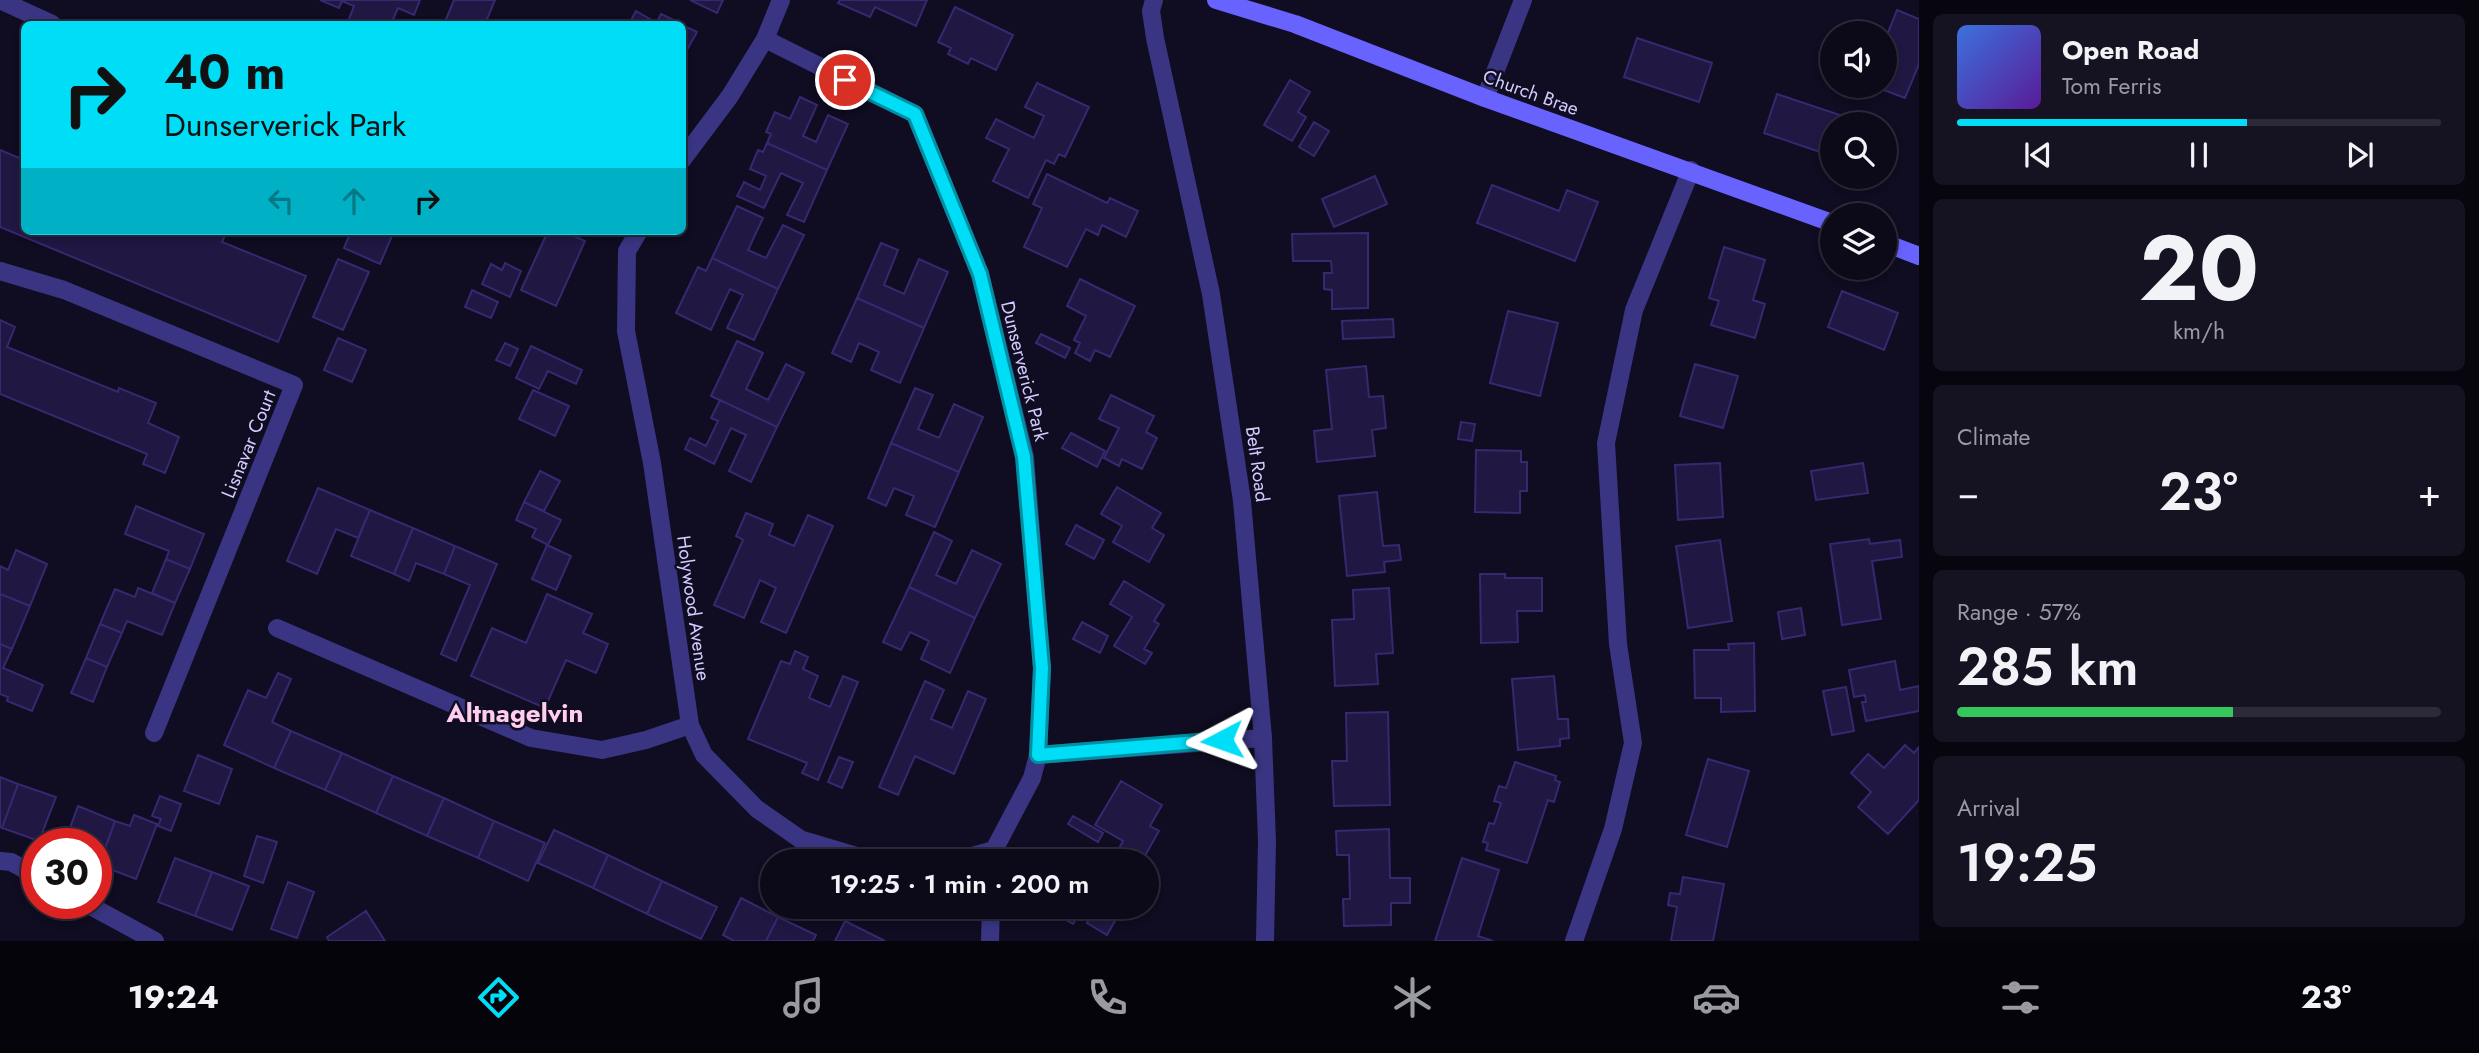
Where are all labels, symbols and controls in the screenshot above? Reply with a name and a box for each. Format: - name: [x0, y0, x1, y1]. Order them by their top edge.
- map controls: [1820, 21, 1897, 280]
- button: sound: [1820, 21, 1897, 98]
- text: Open Road: [2062, 31, 2199, 69]
- text: 40 m: [164, 37, 286, 107]
- icon: right: [49, 49, 140, 140]
- pin: [815, 50, 875, 110]
- icon: arrive: [826, 61, 864, 99]
- street label: Church Brae: [1479, 63, 1583, 122]
- text: Tom Ferris: [2062, 69, 2161, 103]
- text: Dunserverick Park: [164, 102, 406, 148]
- button: search: [1820, 112, 1897, 189]
- icon: previous: [2019, 136, 2057, 174]
- icon: pause: [2180, 136, 2218, 174]
- icon: next: [2341, 136, 2379, 174]
- icon: left: [262, 182, 300, 220]
- icon: ahead: [335, 182, 373, 220]
- icon: right: [408, 182, 446, 220]
- button: layers: [1820, 203, 1897, 280]
- text: 20: [2139, 203, 2259, 334]
- street label: Dunserverick Park: [994, 298, 1055, 445]
- text: km/h: [2173, 314, 2225, 348]
- street label: Lisnavar Court: [215, 386, 283, 502]
- text: Climate: [1957, 420, 2030, 454]
- street label: Belt Road: [1239, 425, 1276, 504]
- text: 23°: [2159, 454, 2238, 530]
- text: −: [1957, 465, 1979, 520]
- text: +: [2418, 465, 2441, 520]
- street label: Holywood Avenue: [670, 534, 717, 683]
- text: Range · 57%: [1957, 595, 2081, 629]
- text: 285 km: [1957, 629, 2139, 705]
- district label: Altnagelvin: [446, 694, 583, 732]
- position arrow: [1185, 703, 1259, 777]
- text: Arrival: [1957, 791, 2020, 825]
- text: 19:25: [1957, 825, 2097, 901]
- speed limit sign: 30: [21, 828, 112, 919]
- text: 19:25 · 1 min · 200 m: [830, 865, 1089, 903]
- icon: directions: [474, 973, 523, 1022]
- icon: music: [779, 973, 828, 1022]
- icon: phone: [1083, 973, 1132, 1022]
- icon: climate: [1388, 973, 1437, 1022]
- icon: car: [1692, 973, 1741, 1022]
- icon: filters: [1996, 973, 2045, 1022]
- text: 19:24: [128, 974, 219, 1020]
- text: 23°: [2301, 974, 2351, 1020]

